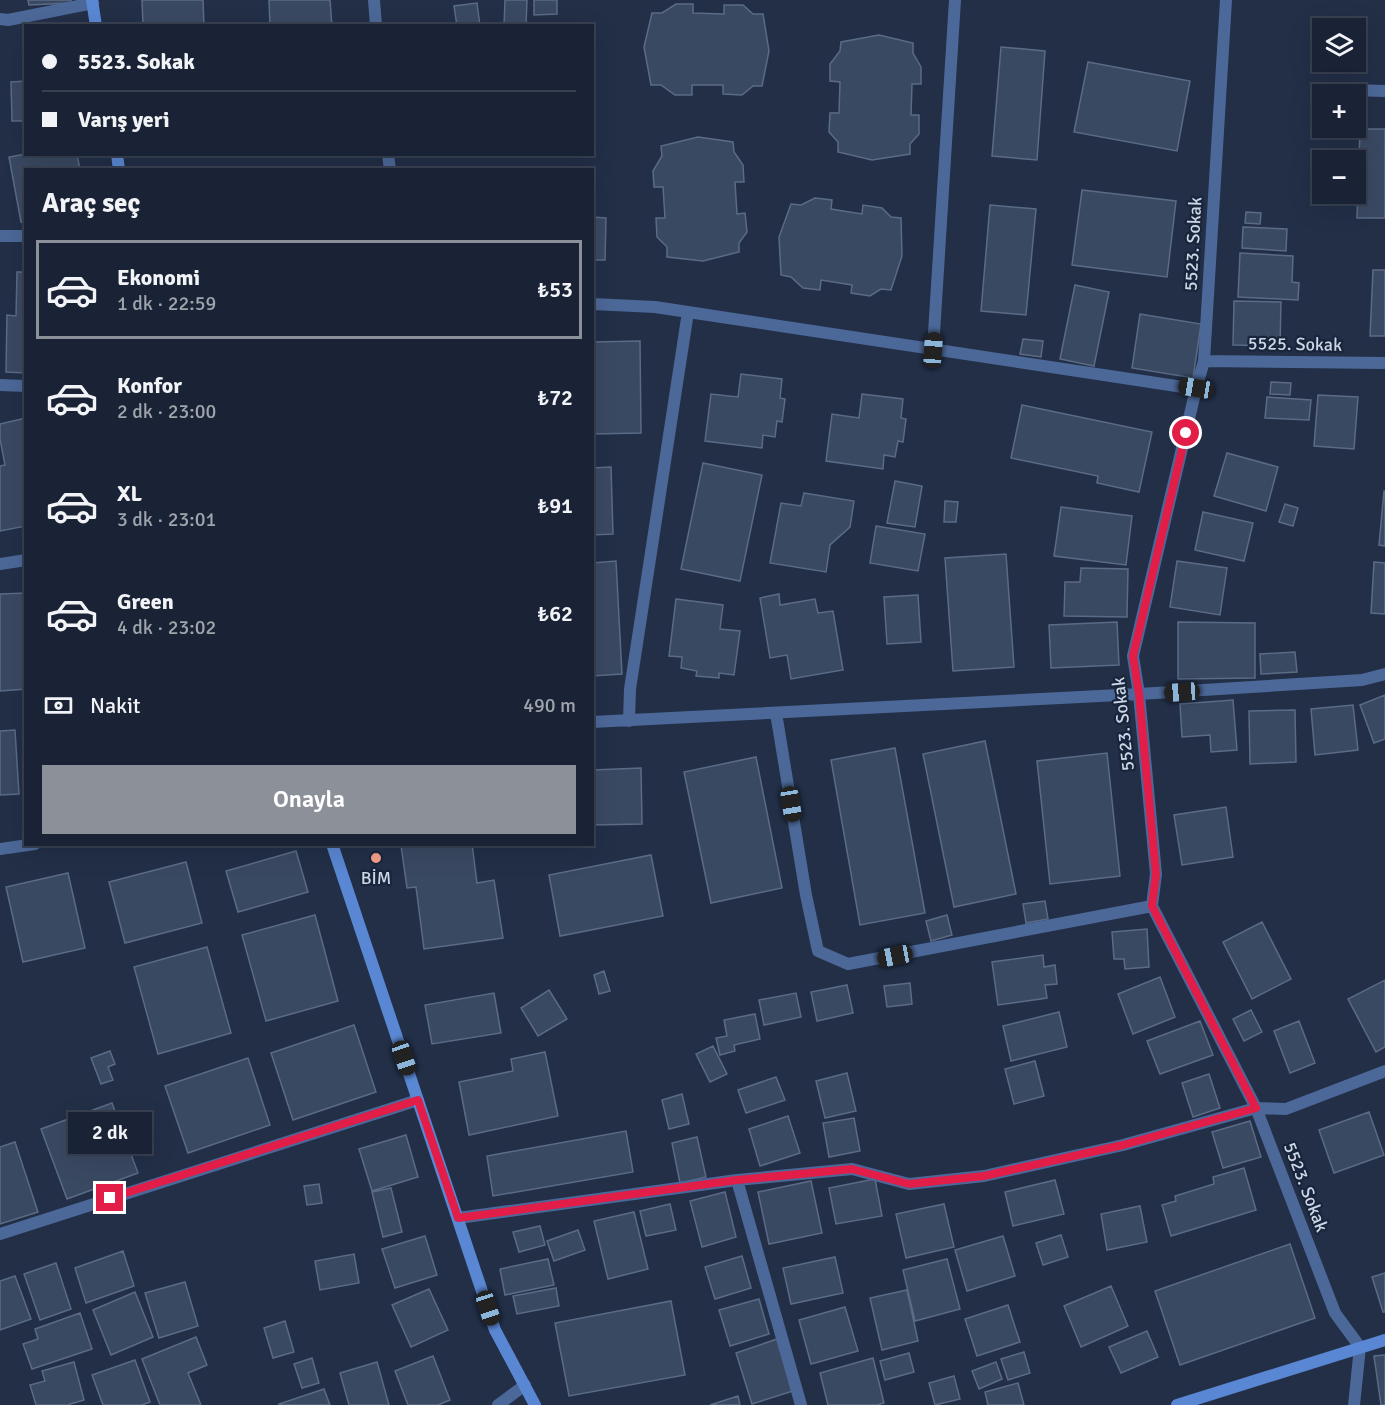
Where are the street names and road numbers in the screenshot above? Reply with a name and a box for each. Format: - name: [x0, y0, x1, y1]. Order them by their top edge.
- street label: 5523. Sokak: [1180, 196, 1206, 292]
- street label: 5525. Sokak: [1248, 332, 1342, 356]
- street label: 5523. Sokak: [1107, 676, 1139, 772]
- street label: 5523. Sokak: [1279, 1139, 1333, 1235]

